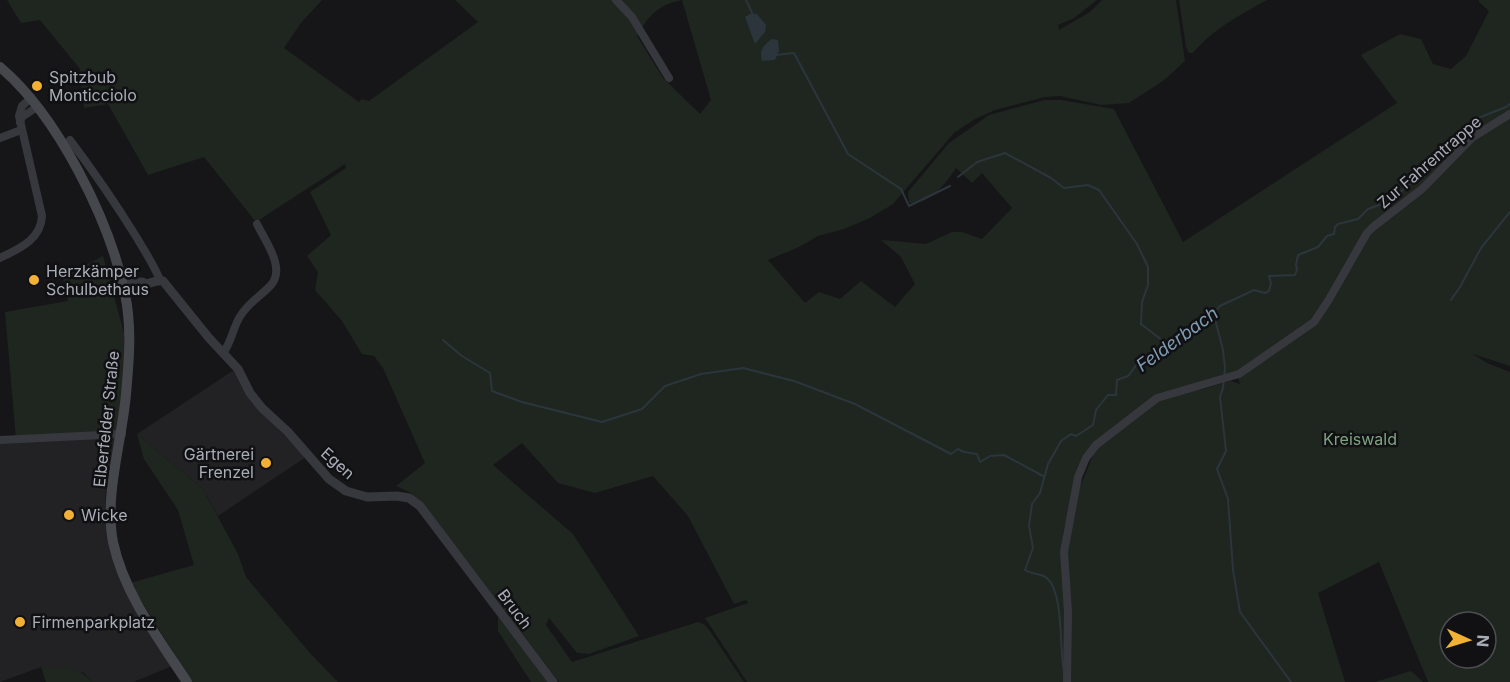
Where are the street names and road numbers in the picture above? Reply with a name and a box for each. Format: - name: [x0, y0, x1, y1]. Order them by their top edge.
- street label: Zur Fahrentrappe: [1373, 111, 1485, 213]
- street label: Elberfelder Straße: [89, 350, 123, 488]
- street label: Egen: [317, 443, 359, 483]
- street label: Bruch: [494, 585, 536, 633]

